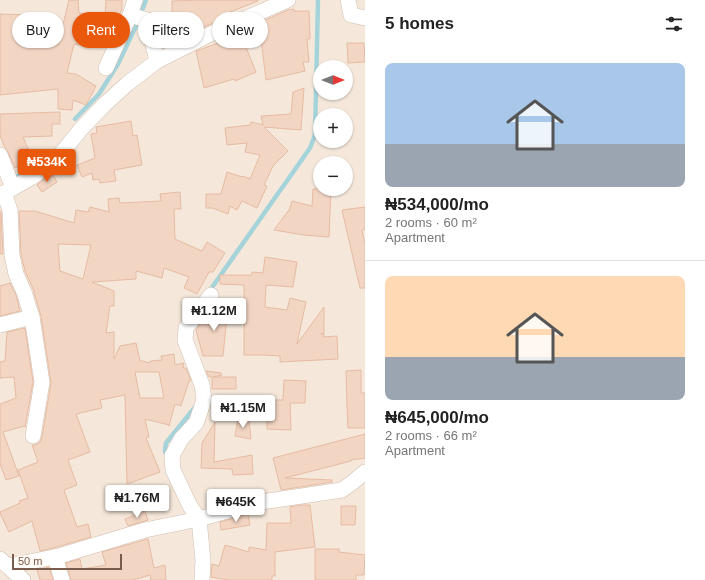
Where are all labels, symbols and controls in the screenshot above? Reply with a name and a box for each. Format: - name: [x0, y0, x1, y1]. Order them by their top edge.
- chip: Buy: [12, 12, 64, 48]
- chip: Rent: [72, 12, 130, 48]
- chip: Filters: [138, 12, 204, 48]
- chip: New: [212, 12, 268, 48]
- icon: filters: [663, 13, 685, 35]
- text: 5 homes: [385, 14, 454, 33]
- north arrow: [313, 60, 353, 100]
- map controls: [313, 60, 353, 196]
- icon: home: [499, 89, 571, 161]
- button: +: [313, 108, 353, 148]
- pin: ₦534K: [19, 149, 75, 183]
- text: ₦534K: [27, 154, 67, 169]
- button: −: [313, 156, 353, 196]
- text: ₦534,000/mo: [385, 195, 489, 214]
- text: 2 rooms · 60 m²: [385, 215, 477, 230]
- text: Apartment: [385, 230, 445, 245]
- pin: ₦1.12M: [181, 298, 247, 332]
- icon: home: [499, 302, 571, 374]
- text: ₦1.12M: [191, 303, 237, 318]
- pin: ₦1.15M: [210, 395, 276, 429]
- text: ₦1.15M: [220, 400, 266, 415]
- text: ₦645,000/mo: [385, 408, 489, 427]
- text: 2 rooms · 66 m²: [385, 428, 477, 443]
- text: Apartment: [385, 443, 445, 458]
- pin: ₦1.76M: [104, 485, 170, 519]
- pin: ₦645K: [208, 489, 264, 523]
- text: ₦1.76M: [114, 490, 160, 505]
- text: ₦645K: [216, 494, 256, 509]
- scale bar: [12, 552, 122, 571]
- text: 50 m: [18, 555, 42, 567]

